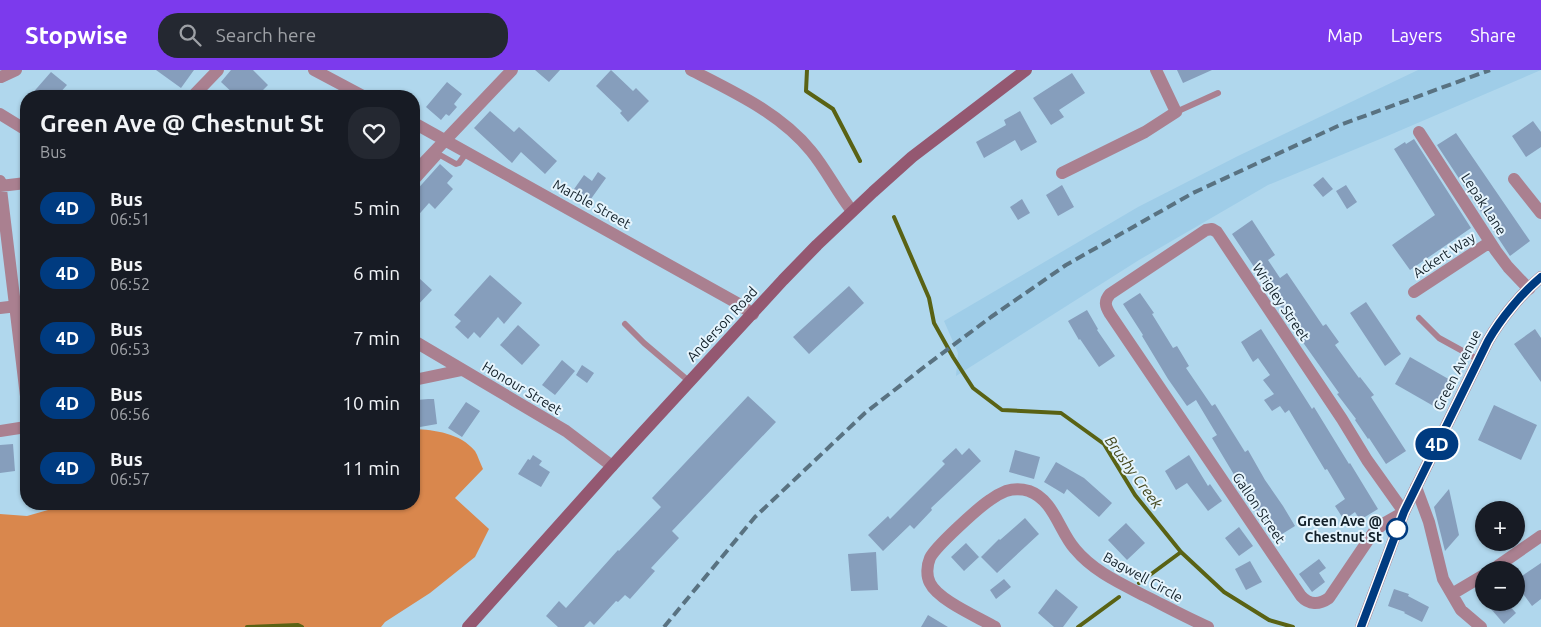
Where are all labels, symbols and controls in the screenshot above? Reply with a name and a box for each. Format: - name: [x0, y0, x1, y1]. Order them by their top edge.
- search box: [158, 13, 508, 58]
- icon: search: [176, 21, 204, 49]
- text: Stopwise: [25, 22, 128, 49]
- text: Search here: [216, 24, 316, 46]
- text: Map: [1327, 25, 1363, 45]
- text: Layers: [1391, 25, 1442, 45]
- text: Share: [1470, 25, 1516, 45]
- button: heart: [348, 107, 400, 159]
- text: Green Ave @ Chestnut St: [40, 110, 324, 137]
- text: Bus: [40, 143, 66, 161]
- street label: Lepak Lane: [1458, 170, 1510, 238]
- street label: Marble Street: [550, 176, 634, 232]
- text: Bus: [110, 188, 143, 210]
- text: 5 min: [353, 197, 400, 219]
- text: 4D: [56, 198, 79, 218]
- text: 06:51: [110, 210, 150, 228]
- street label: Ackert Way: [1410, 229, 1478, 281]
- text: Bus: [110, 253, 143, 275]
- street label: Wrigley Street: [1249, 260, 1313, 344]
- text: 6 min: [353, 262, 400, 284]
- text: 4D: [56, 263, 79, 283]
- text: 06:52: [110, 275, 150, 293]
- street label: Anderson Road: [683, 283, 761, 365]
- text: Bus: [110, 318, 143, 340]
- text: 7 min: [353, 327, 400, 349]
- street label: Green Avenue: [1430, 327, 1484, 413]
- text: 4D: [56, 328, 79, 348]
- text: 06:53: [110, 340, 150, 358]
- street label: Honour Street: [479, 358, 565, 418]
- text: Bus: [110, 383, 143, 405]
- text: 10 min: [342, 392, 400, 414]
- text: 4D: [56, 393, 79, 413]
- text: 06:56: [110, 405, 150, 423]
- line badge: 4D: [1414, 428, 1460, 460]
- water label: Brushy Creek: [1102, 432, 1166, 512]
- text: 4D: [1425, 434, 1449, 454]
- text: Bus: [110, 448, 143, 470]
- text: 11 min: [342, 457, 400, 479]
- text: 4D: [56, 458, 79, 478]
- street label: Gallon Street: [1229, 469, 1289, 547]
- text: 06:57: [110, 470, 150, 488]
- map controls: [1475, 501, 1525, 611]
- button: +: [1475, 501, 1525, 551]
- place label: Green Ave @ Chestnut St: [1297, 513, 1382, 545]
- marker: Green Ave @ Chestnut St: [1386, 518, 1408, 540]
- street label: Bagwell Circle: [1100, 549, 1186, 605]
- button: −: [1475, 561, 1525, 611]

